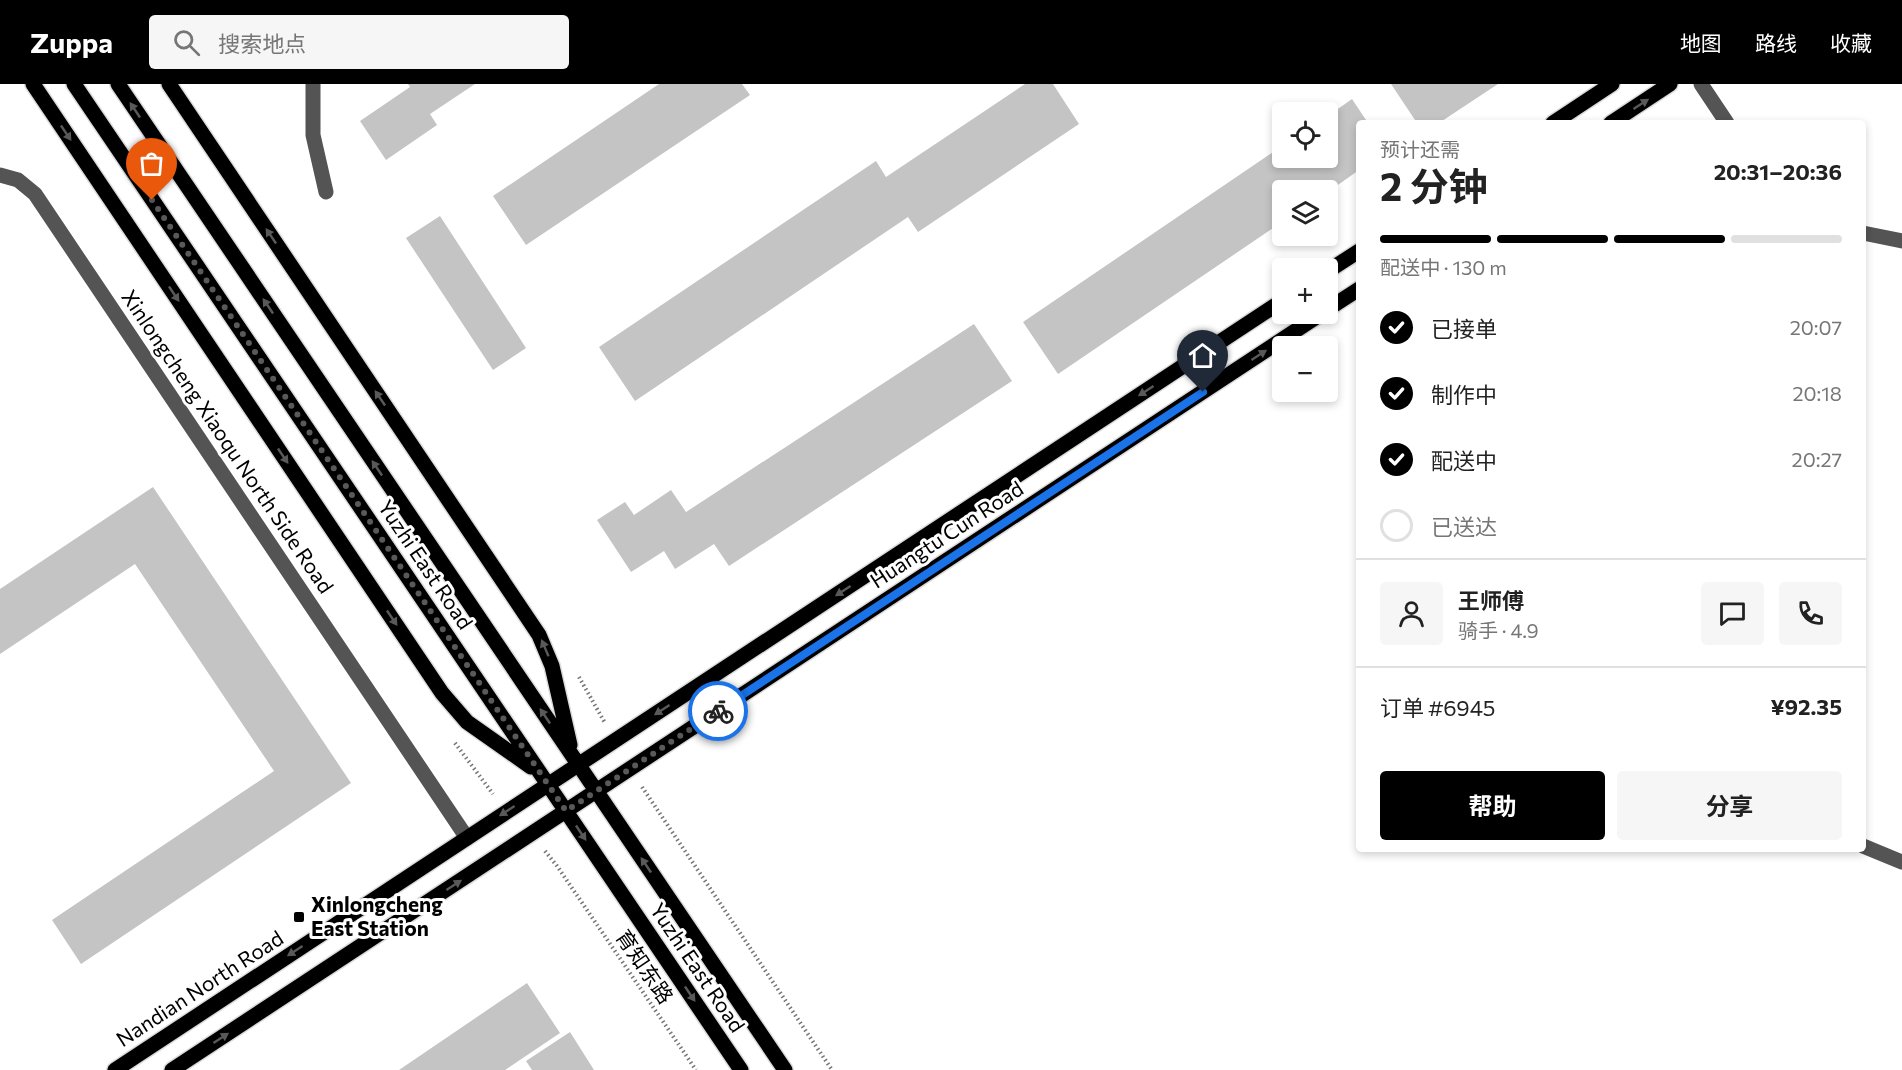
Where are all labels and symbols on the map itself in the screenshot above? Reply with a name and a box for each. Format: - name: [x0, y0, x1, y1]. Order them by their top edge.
- one-way arrow: [1633, 98, 1649, 109]
- one-way arrow: [130, 102, 141, 118]
- one-way arrow: [60, 124, 71, 141]
- pin: [126, 138, 177, 200]
- one-way arrow: [266, 228, 277, 245]
- street label: Xinlongcheng Xiaoqu North Side Road: [117, 285, 339, 598]
- one-way arrow: [168, 286, 180, 302]
- one-way arrow: [262, 299, 274, 315]
- pin: [1177, 330, 1228, 392]
- one-way arrow: [1251, 349, 1267, 360]
- one-way arrow: [1138, 385, 1154, 396]
- one-way arrow: [375, 390, 386, 406]
- one-way arrow: [277, 448, 289, 464]
- one-way arrow: [372, 460, 383, 476]
- street label: Huangtu Cun Road: [865, 475, 1027, 593]
- street label: Yuzhi East Road: [374, 495, 479, 634]
- one-way arrow: [835, 585, 851, 596]
- one-way arrow: [386, 610, 397, 627]
- one-way arrow: [541, 640, 550, 657]
- courier: [688, 681, 748, 741]
- one-way arrow: [654, 704, 671, 715]
- one-way arrow: [539, 709, 551, 725]
- one-way arrow: [499, 806, 516, 817]
- one-way arrow: [575, 825, 586, 841]
- one-way arrow: [641, 857, 652, 873]
- one-way arrow: [445, 879, 462, 890]
- place label: Xinlongcheng East Station: [311, 891, 443, 940]
- street label: Yuzhi East Road: [646, 898, 751, 1037]
- marker: Xinlongcheng East Station: [292, 910, 306, 924]
- street label: Nandian North Road: [111, 924, 287, 1051]
- street label: 育知东路: [611, 924, 679, 1008]
- one-way arrow: [287, 945, 303, 956]
- one-way arrow: [684, 986, 696, 1002]
- one-way arrow: [212, 1032, 228, 1044]

